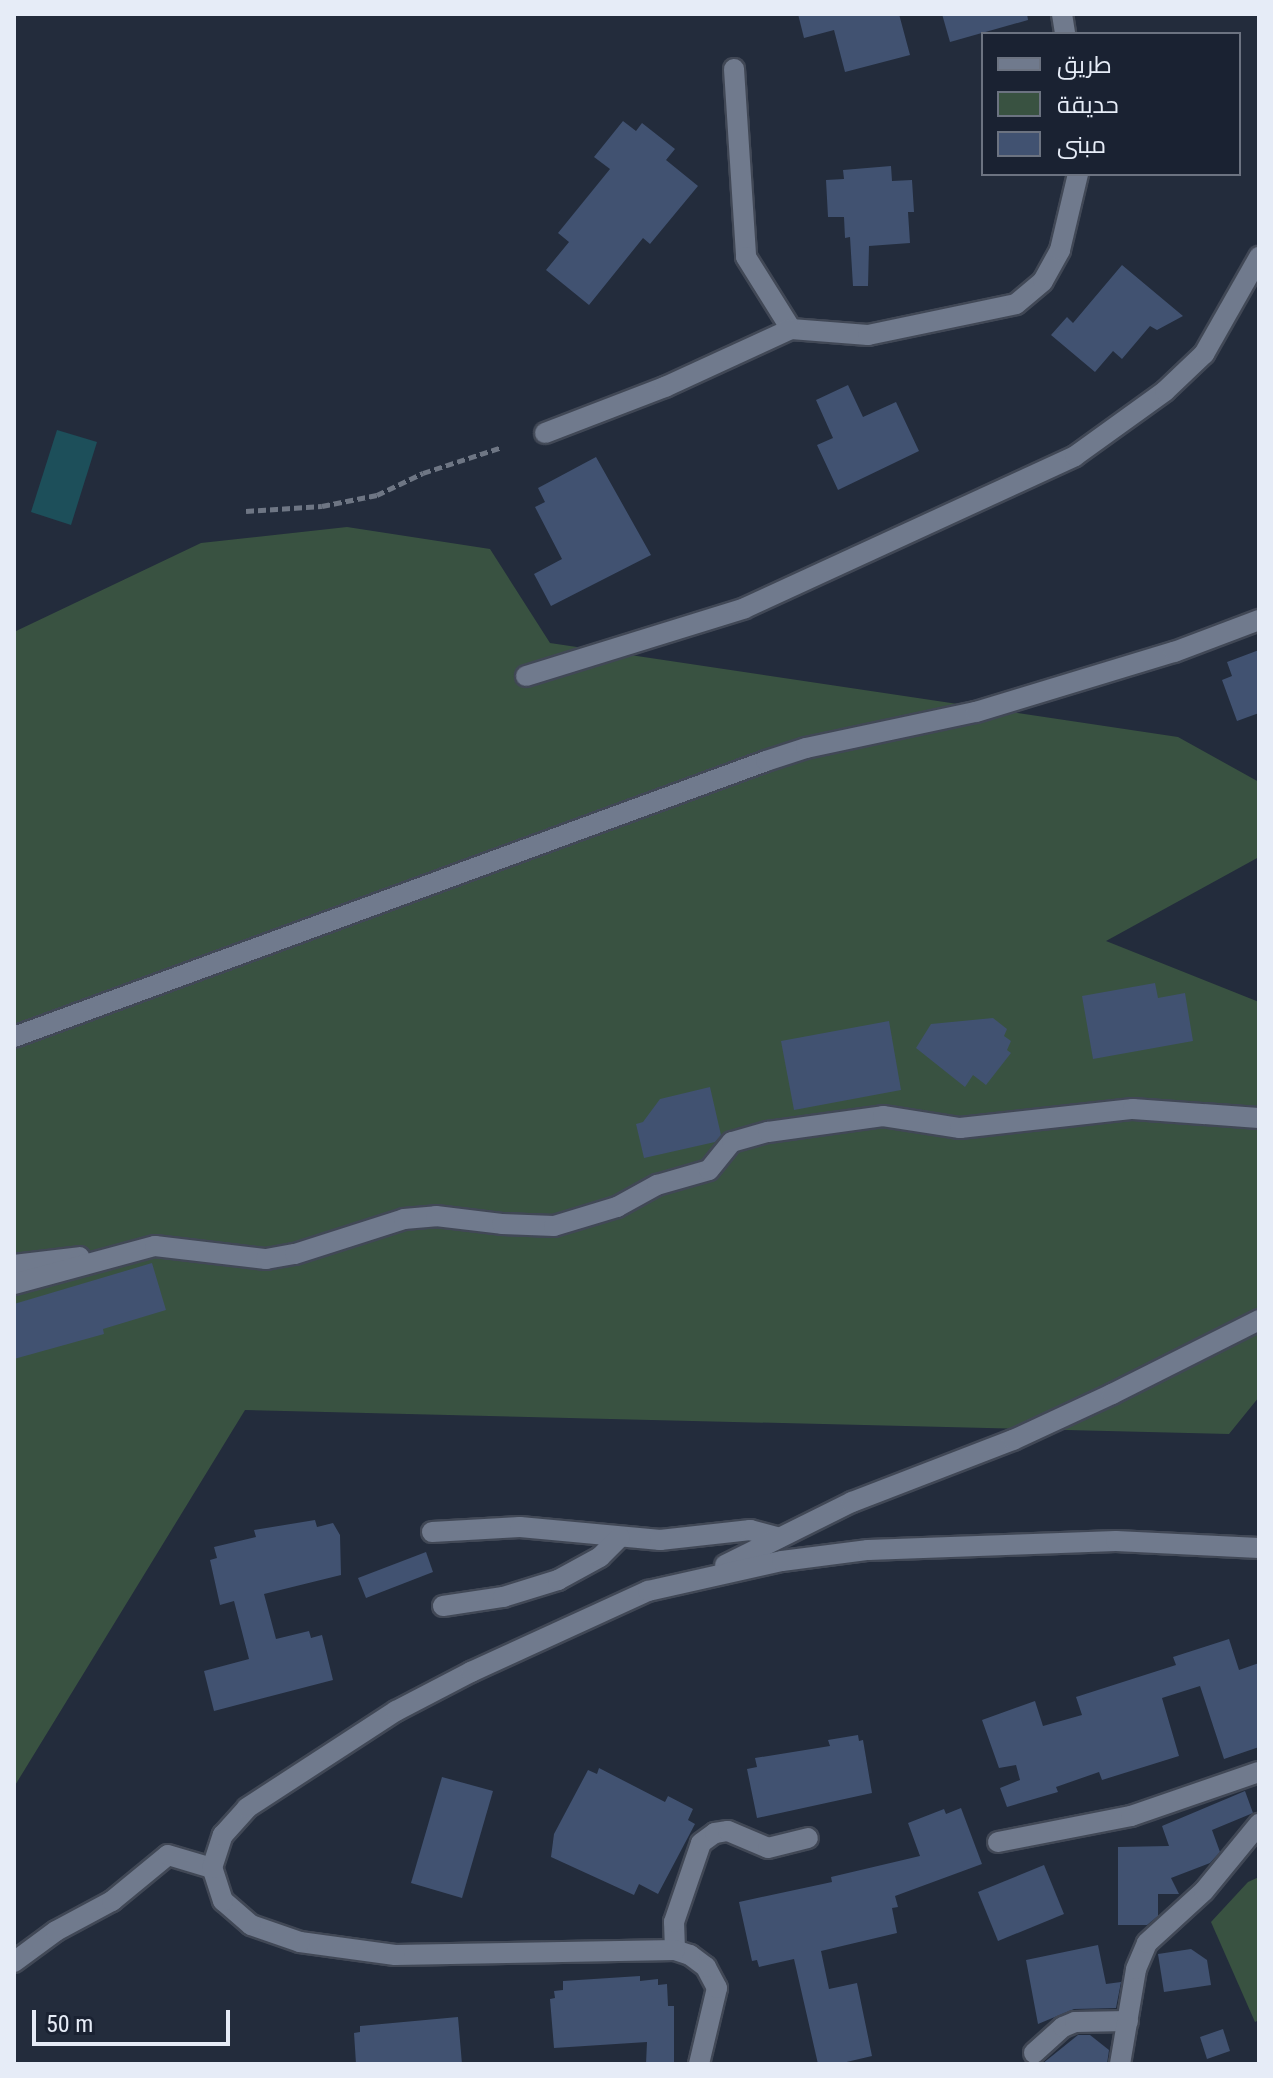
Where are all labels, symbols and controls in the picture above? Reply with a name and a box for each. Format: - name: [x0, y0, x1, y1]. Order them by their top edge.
- legend: [981, 32, 1241, 176]
- text: طريق: [1057, 51, 1112, 79]
- text: حديقة: [1057, 91, 1119, 119]
- text: مبنى: [1057, 131, 1106, 159]
- scale bar: [36, 1994, 234, 2044]
- text: 50 m: [46, 2010, 93, 2038]

